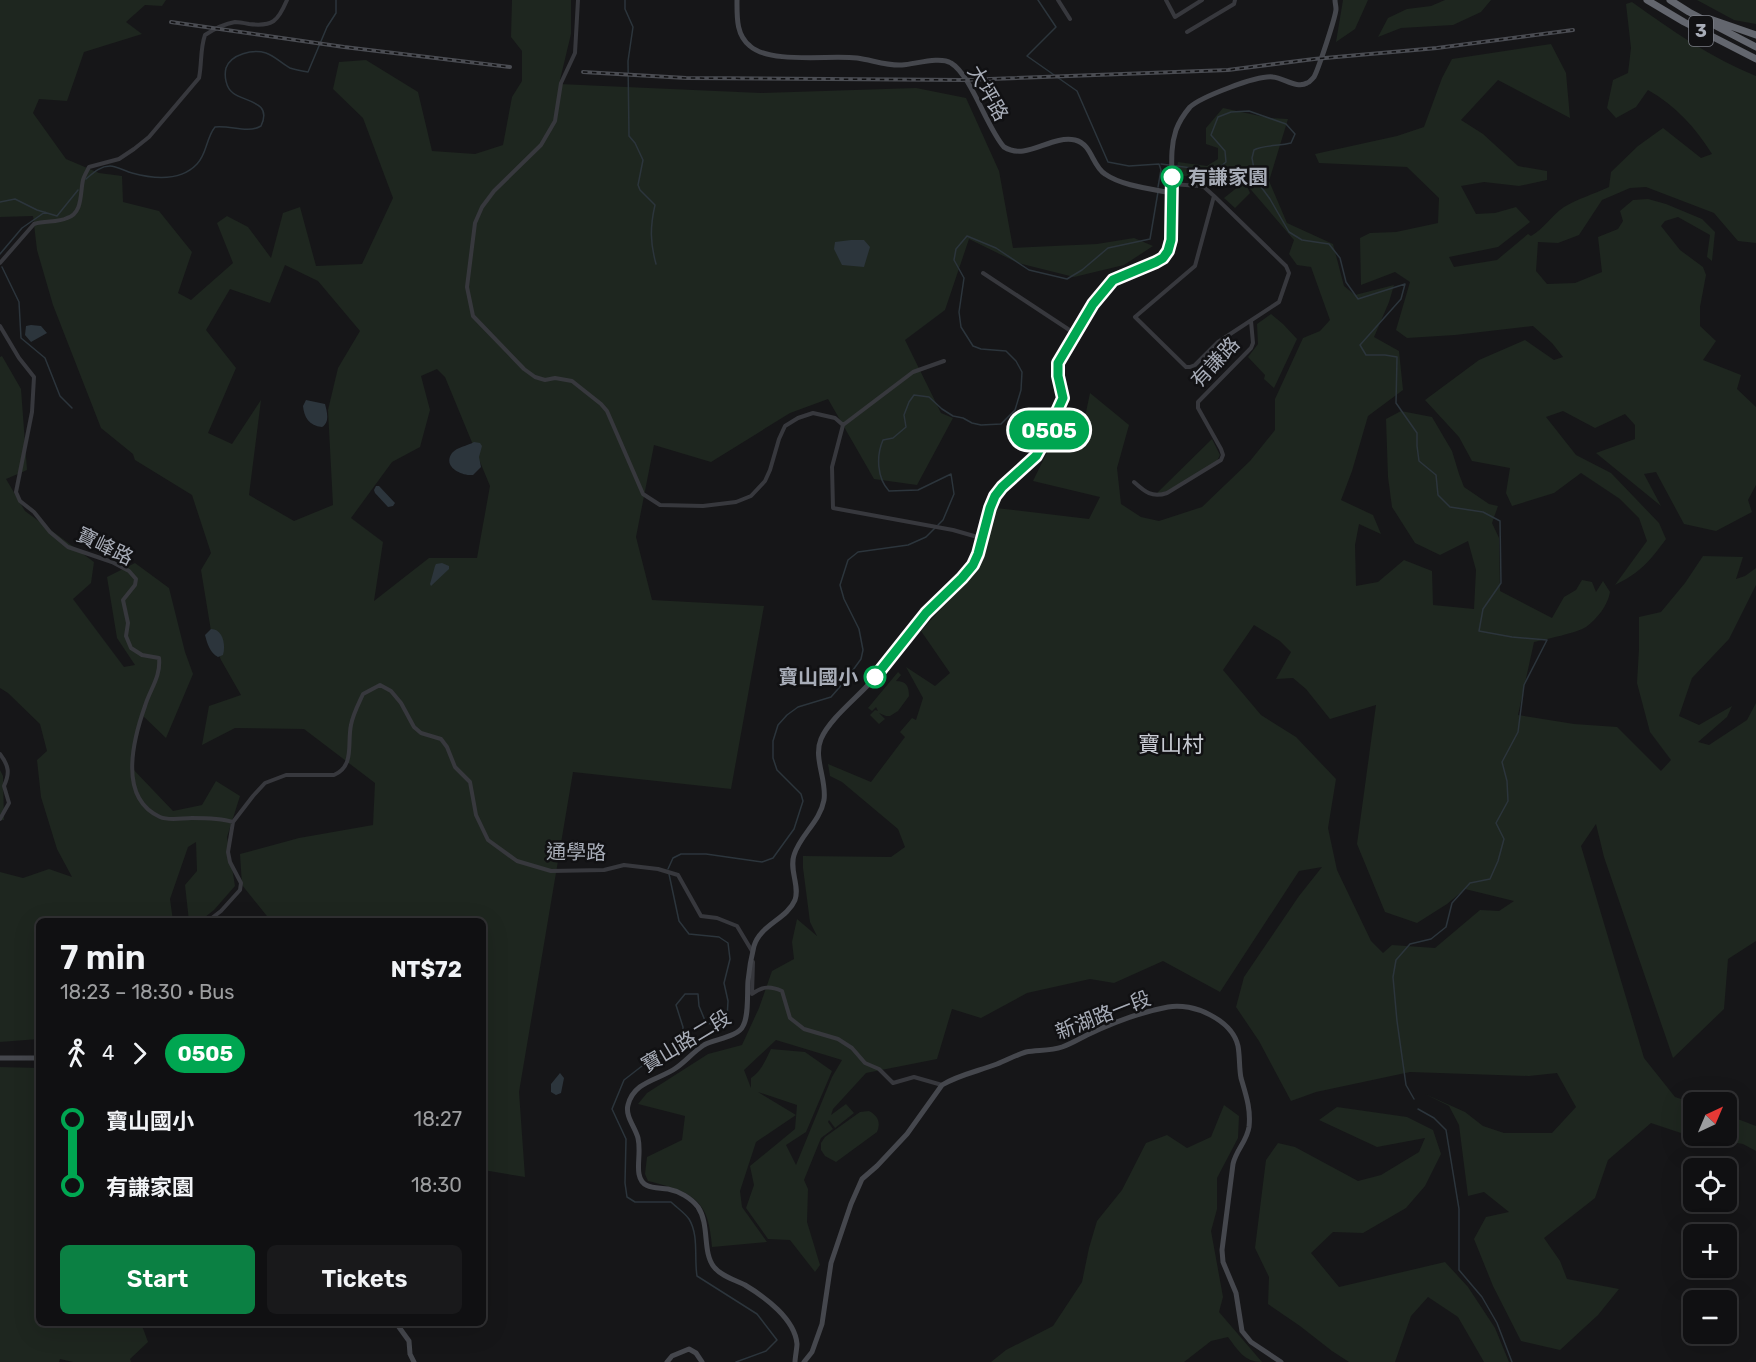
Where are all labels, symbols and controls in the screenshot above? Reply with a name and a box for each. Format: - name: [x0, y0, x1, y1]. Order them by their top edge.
- road number: 3: [1689, 16, 1713, 46]
- street label: 大坪路: [963, 61, 1013, 125]
- place label: 有謙家園: [1188, 165, 1268, 189]
- marker: 有謙家園: [1161, 166, 1183, 188]
- street label: 有謙路: [1186, 332, 1244, 392]
- line badge: 0505: [1007, 410, 1091, 450]
- text: 0505: [1021, 418, 1077, 443]
- street label: 寶峰路: [73, 522, 137, 570]
- place label: 寶山國小: [778, 665, 858, 689]
- marker: 寶山國小: [864, 666, 886, 688]
- district label: 寶山村: [1138, 731, 1204, 758]
- street label: 通學路: [546, 839, 606, 865]
- text: 7 min: [60, 938, 146, 977]
- text: NT$72: [391, 956, 462, 983]
- text: 18:23 – 18:30 · Bus: [60, 980, 235, 1004]
- street label: 新湖路一段: [1052, 986, 1154, 1044]
- street label: 寶山路二段: [637, 1005, 735, 1077]
- icon: walk: [60, 1037, 93, 1070]
- icon: forward: [123, 1037, 156, 1070]
- text: 4: [102, 1041, 114, 1065]
- text: 0505: [177, 1041, 233, 1066]
- north arrow: [1683, 1092, 1737, 1146]
- map controls: [1683, 1092, 1737, 1344]
- text: 18:27: [414, 1107, 462, 1131]
- text: 寶山國小: [106, 1108, 194, 1135]
- button: locate: [1683, 1158, 1737, 1212]
- text: 18:30: [411, 1173, 462, 1197]
- text: 有謙家園: [106, 1174, 194, 1201]
- button: +: [1683, 1224, 1737, 1278]
- button: Start: [60, 1245, 255, 1314]
- button: Tickets: [267, 1245, 462, 1314]
- button: −: [1683, 1290, 1737, 1344]

